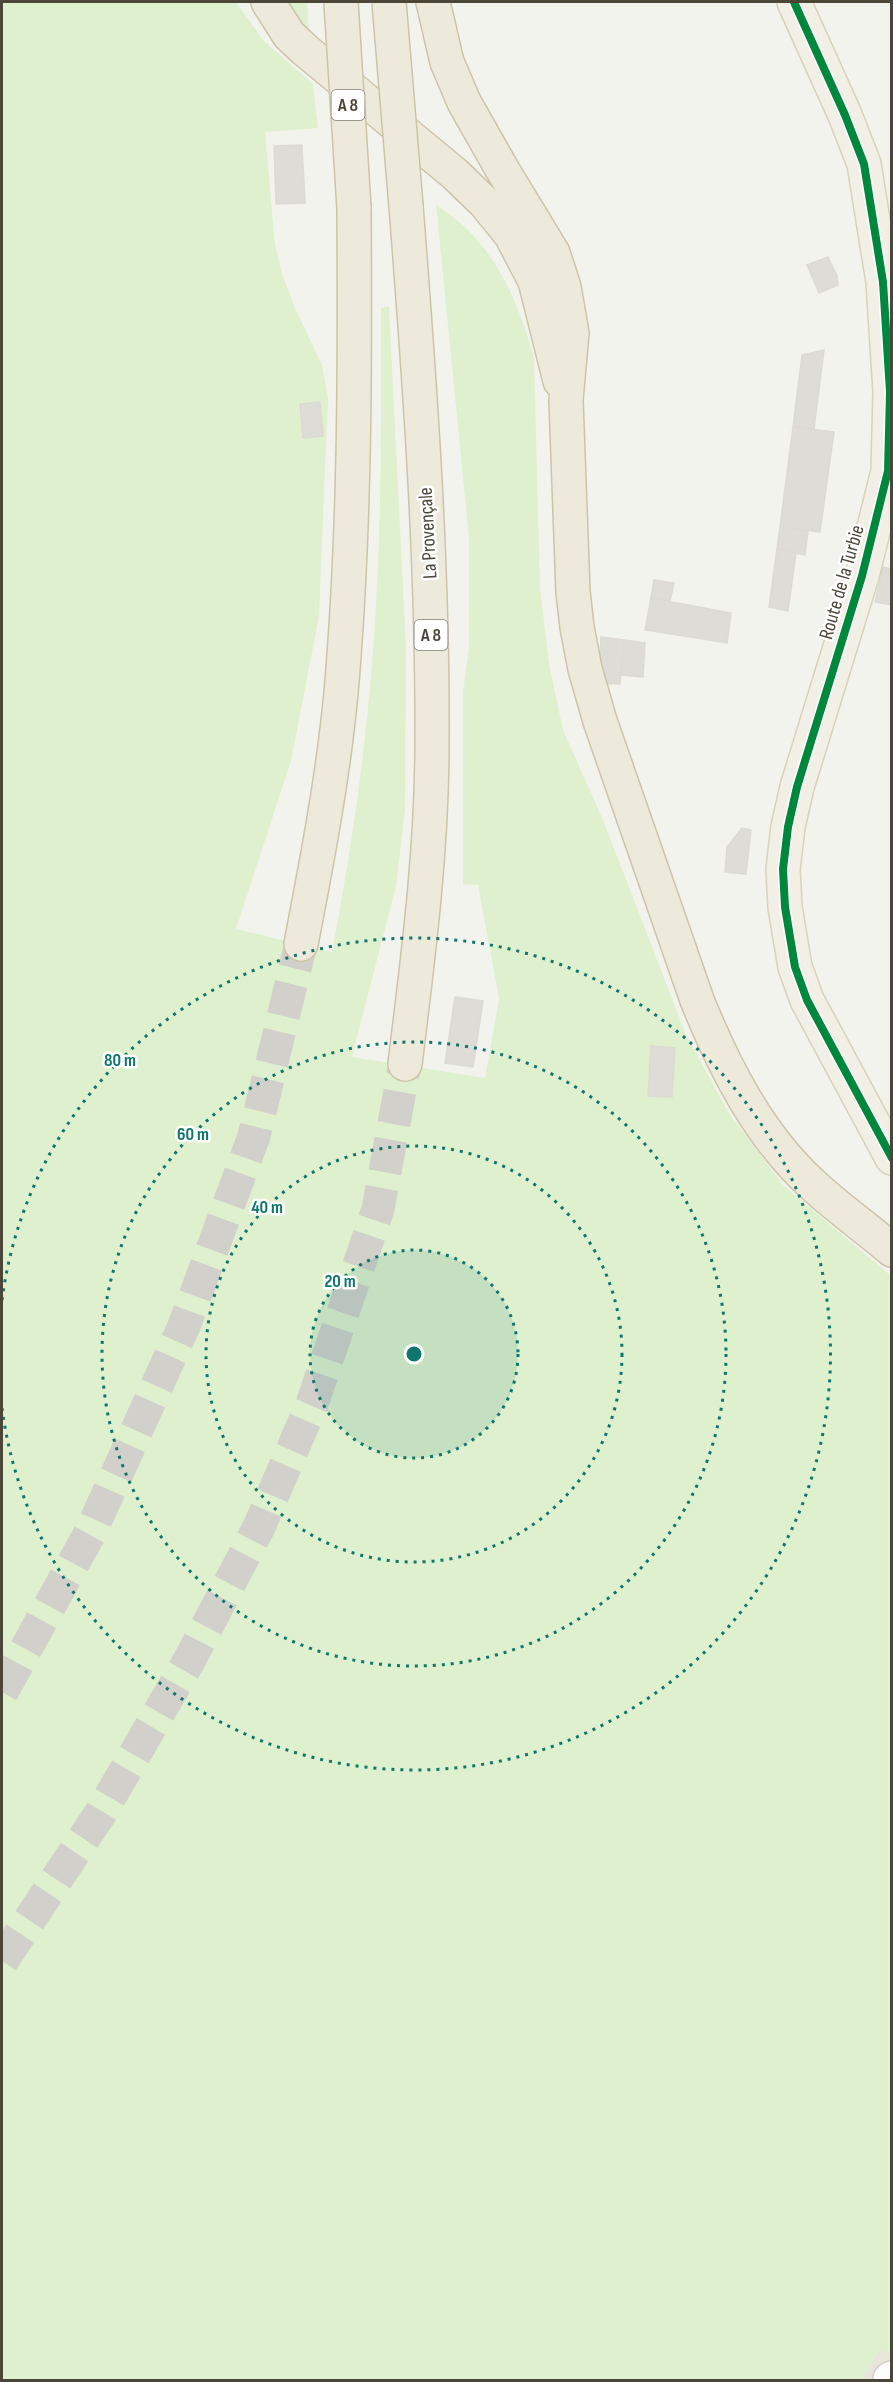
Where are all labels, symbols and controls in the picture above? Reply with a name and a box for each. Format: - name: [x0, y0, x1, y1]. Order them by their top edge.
- road number: A 8: [332, 90, 364, 120]
- street label: La Provençale: [414, 487, 442, 579]
- street label: Route de la Turbie: [814, 522, 870, 642]
- road number: A 8: [414, 620, 448, 650]
- text: 80 m: [104, 1050, 136, 1071]
- text: 60 m: [177, 1124, 209, 1145]
- text: 40 m: [251, 1197, 283, 1218]
- text: 20 m: [324, 1271, 356, 1292]
- centre of rings: [404, 1344, 424, 1364]

